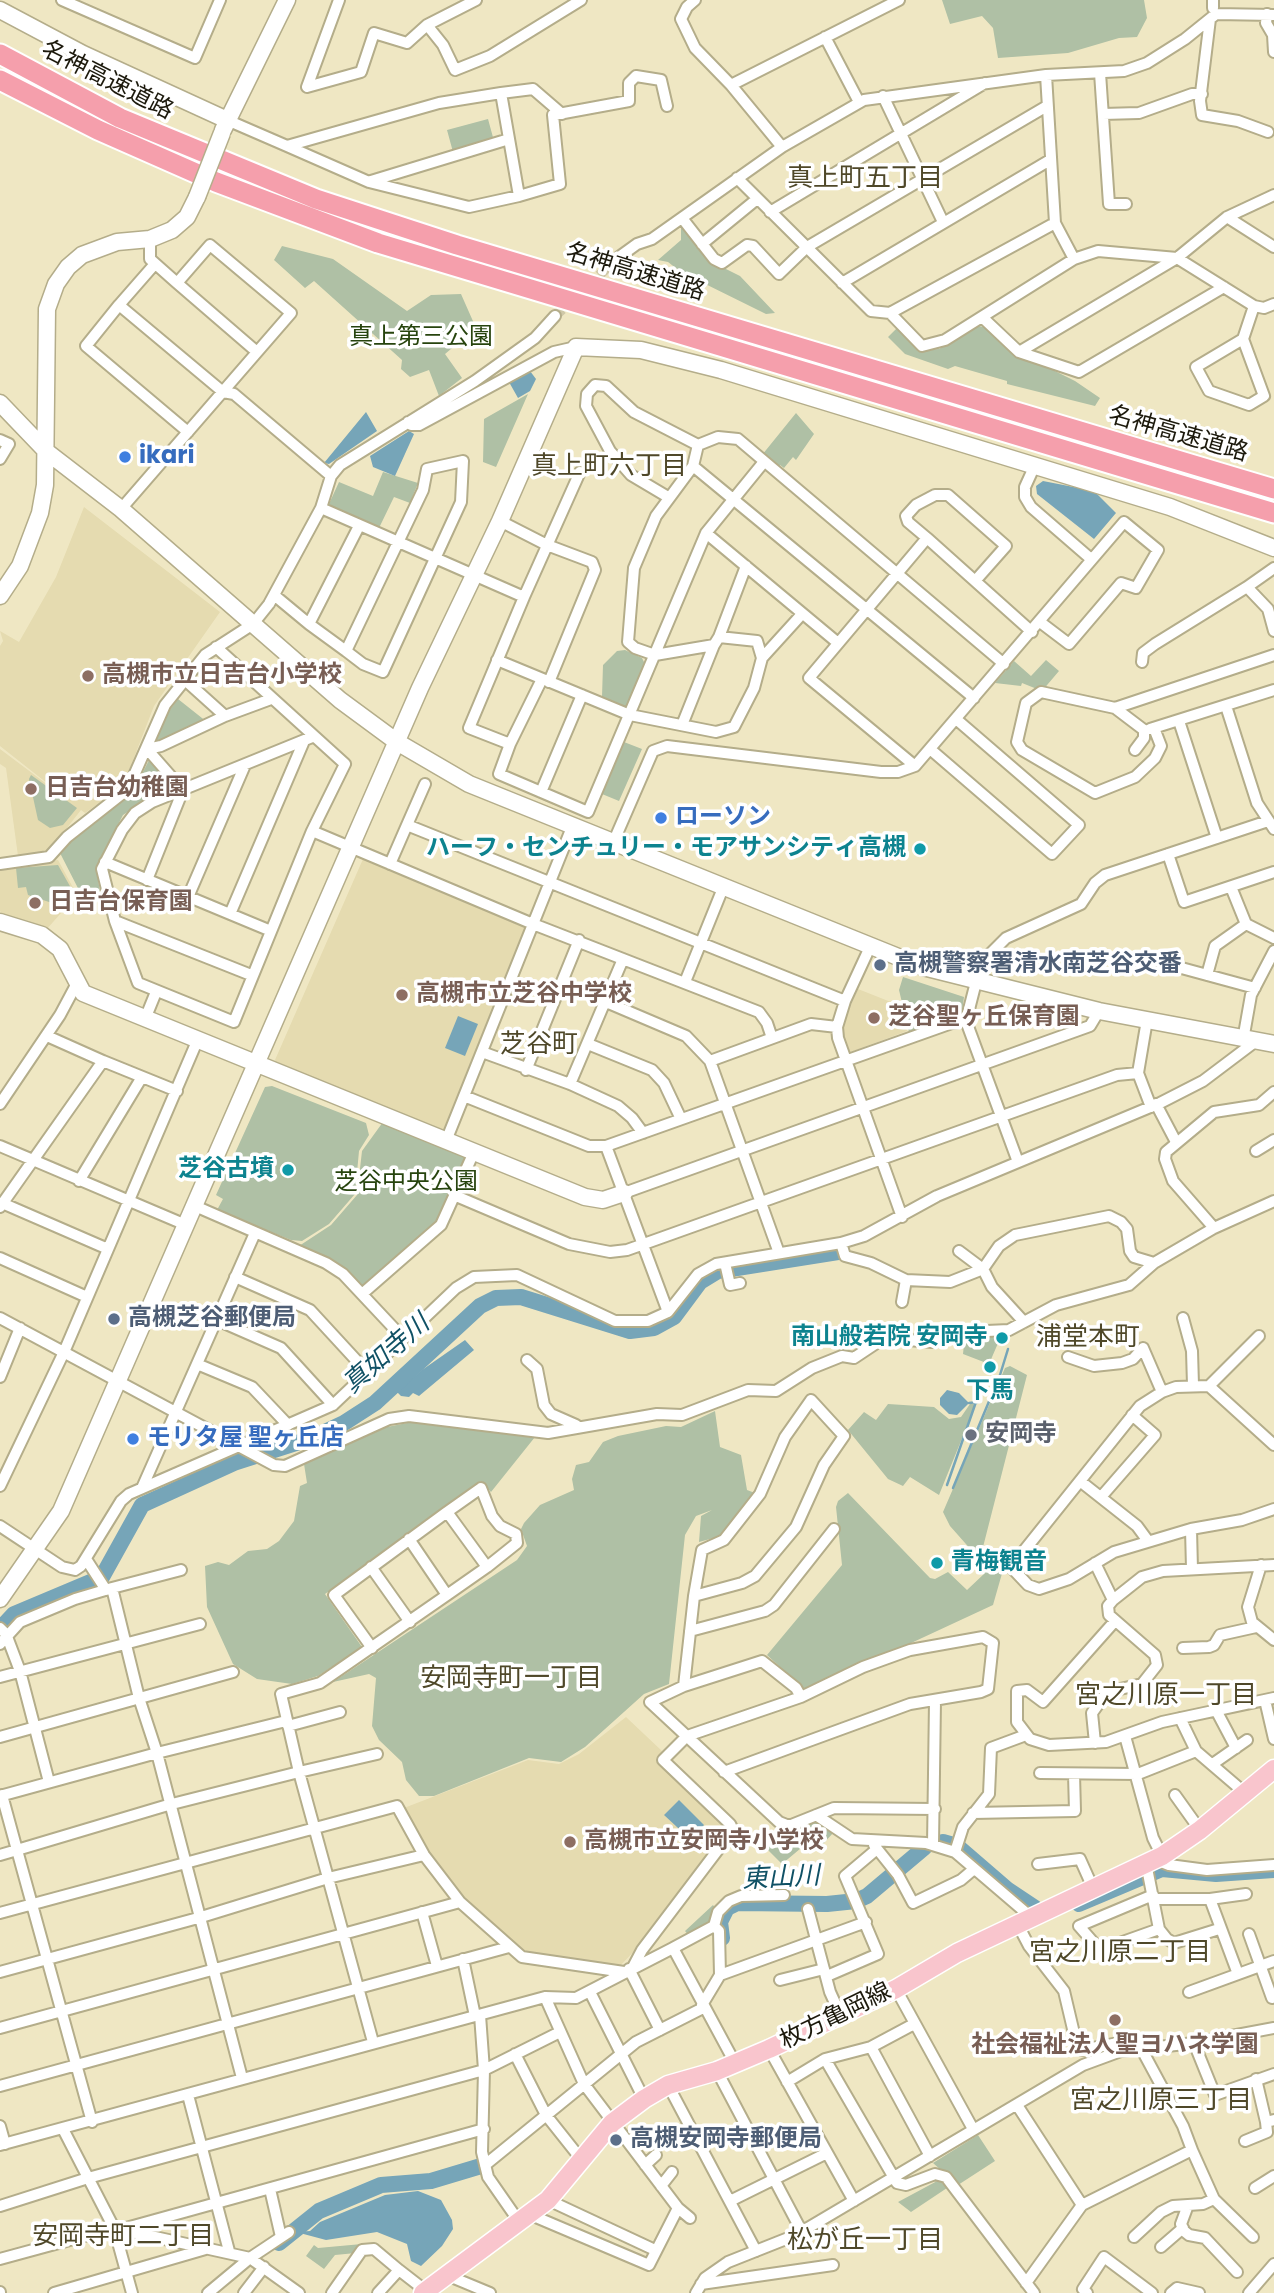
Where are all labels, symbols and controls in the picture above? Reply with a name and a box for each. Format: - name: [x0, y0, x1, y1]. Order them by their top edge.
- street label: 名神高速道路: [36, 35, 178, 127]
- district label: 真上町五丁目: [787, 163, 943, 195]
- street label: 名神高速道路: [562, 238, 708, 308]
- park label: 真上第三公園: [349, 324, 493, 352]
- street label: 名神高速道路: [1105, 401, 1251, 469]
- place label: ikari: [139, 443, 195, 471]
- marker: ikari: [117, 449, 133, 465]
- district label: 真上町六丁目: [531, 451, 687, 483]
- place label: 高槻市立日吉台小学校: [102, 662, 342, 690]
- marker: 高槻市立日吉台小学校: [80, 668, 96, 684]
- place label: 日吉台幼稚園: [45, 775, 189, 803]
- marker: 日吉台幼稚園: [23, 781, 39, 797]
- place label: ローソン: [675, 804, 771, 832]
- marker: ローソン: [653, 810, 669, 826]
- place label: ハーフ・センチュリー・モアサンシティ高槻: [426, 835, 906, 863]
- marker: ハーフ・センチュリー・モアサンシティ高槻: [912, 841, 928, 857]
- place label: 日吉台保育園: [49, 889, 193, 917]
- marker: 日吉台保育園: [27, 895, 43, 911]
- place label: 高槻警察署清水南芝谷交番: [894, 951, 1182, 979]
- marker: 高槻警察署清水南芝谷交番: [872, 957, 888, 973]
- place label: 高槻市立芝谷中学校: [416, 981, 632, 1009]
- marker: 高槻市立芝谷中学校: [394, 987, 410, 1003]
- place label: 芝谷聖ヶ丘保育園: [888, 1004, 1080, 1032]
- marker: 芝谷聖ヶ丘保育園: [866, 1010, 882, 1026]
- district label: 芝谷町: [500, 1029, 578, 1061]
- place label: 芝谷古墳: [178, 1156, 274, 1184]
- marker: 芝谷古墳: [280, 1162, 296, 1178]
- park label: 芝谷中央公園: [334, 1169, 478, 1197]
- place label: 高槻芝谷郵便局: [128, 1305, 296, 1333]
- water label: 真如寺川: [338, 1309, 436, 1401]
- marker: 高槻芝谷郵便局: [106, 1311, 122, 1327]
- district label: 浦堂本町: [1036, 1322, 1140, 1354]
- place label: 南山般若院 安岡寺: [791, 1324, 988, 1352]
- marker: 南山般若院 安岡寺: [994, 1330, 1010, 1346]
- marker: 下馬: [982, 1359, 998, 1375]
- place label: 下馬: [966, 1378, 1014, 1406]
- place label: 安岡寺: [985, 1421, 1057, 1449]
- place label: モリタ屋 聖ヶ丘店: [147, 1425, 344, 1453]
- marker: 安岡寺: [963, 1427, 979, 1443]
- marker: モリタ屋 聖ヶ丘店: [125, 1431, 141, 1447]
- place label: 青梅観音: [951, 1549, 1047, 1577]
- marker: 青梅観音: [929, 1555, 945, 1571]
- district label: 安岡寺町一丁目: [420, 1663, 602, 1695]
- district label: 宮之川原一丁目: [1075, 1680, 1257, 1712]
- place label: 高槻市立安岡寺小学校: [584, 1828, 824, 1856]
- marker: 高槻市立安岡寺小学校: [562, 1834, 578, 1850]
- water label: 東山川: [741, 1861, 821, 1897]
- district label: 宮之川原二丁目: [1029, 1937, 1211, 1969]
- street label: 枚方亀岡線: [776, 1978, 896, 2056]
- marker: 社会福祉法人聖ヨハネ学園: [1107, 2012, 1123, 2028]
- place label: 社会福祉法人聖ヨハネ学園: [971, 2032, 1259, 2060]
- district label: 宮之川原三丁目: [1070, 2085, 1252, 2117]
- place label: 高槻安岡寺郵便局: [630, 2126, 822, 2154]
- marker: 高槻安岡寺郵便局: [608, 2132, 624, 2148]
- district label: 安岡寺町二丁目: [32, 2221, 214, 2253]
- district label: 松が丘一丁目: [787, 2225, 943, 2257]

